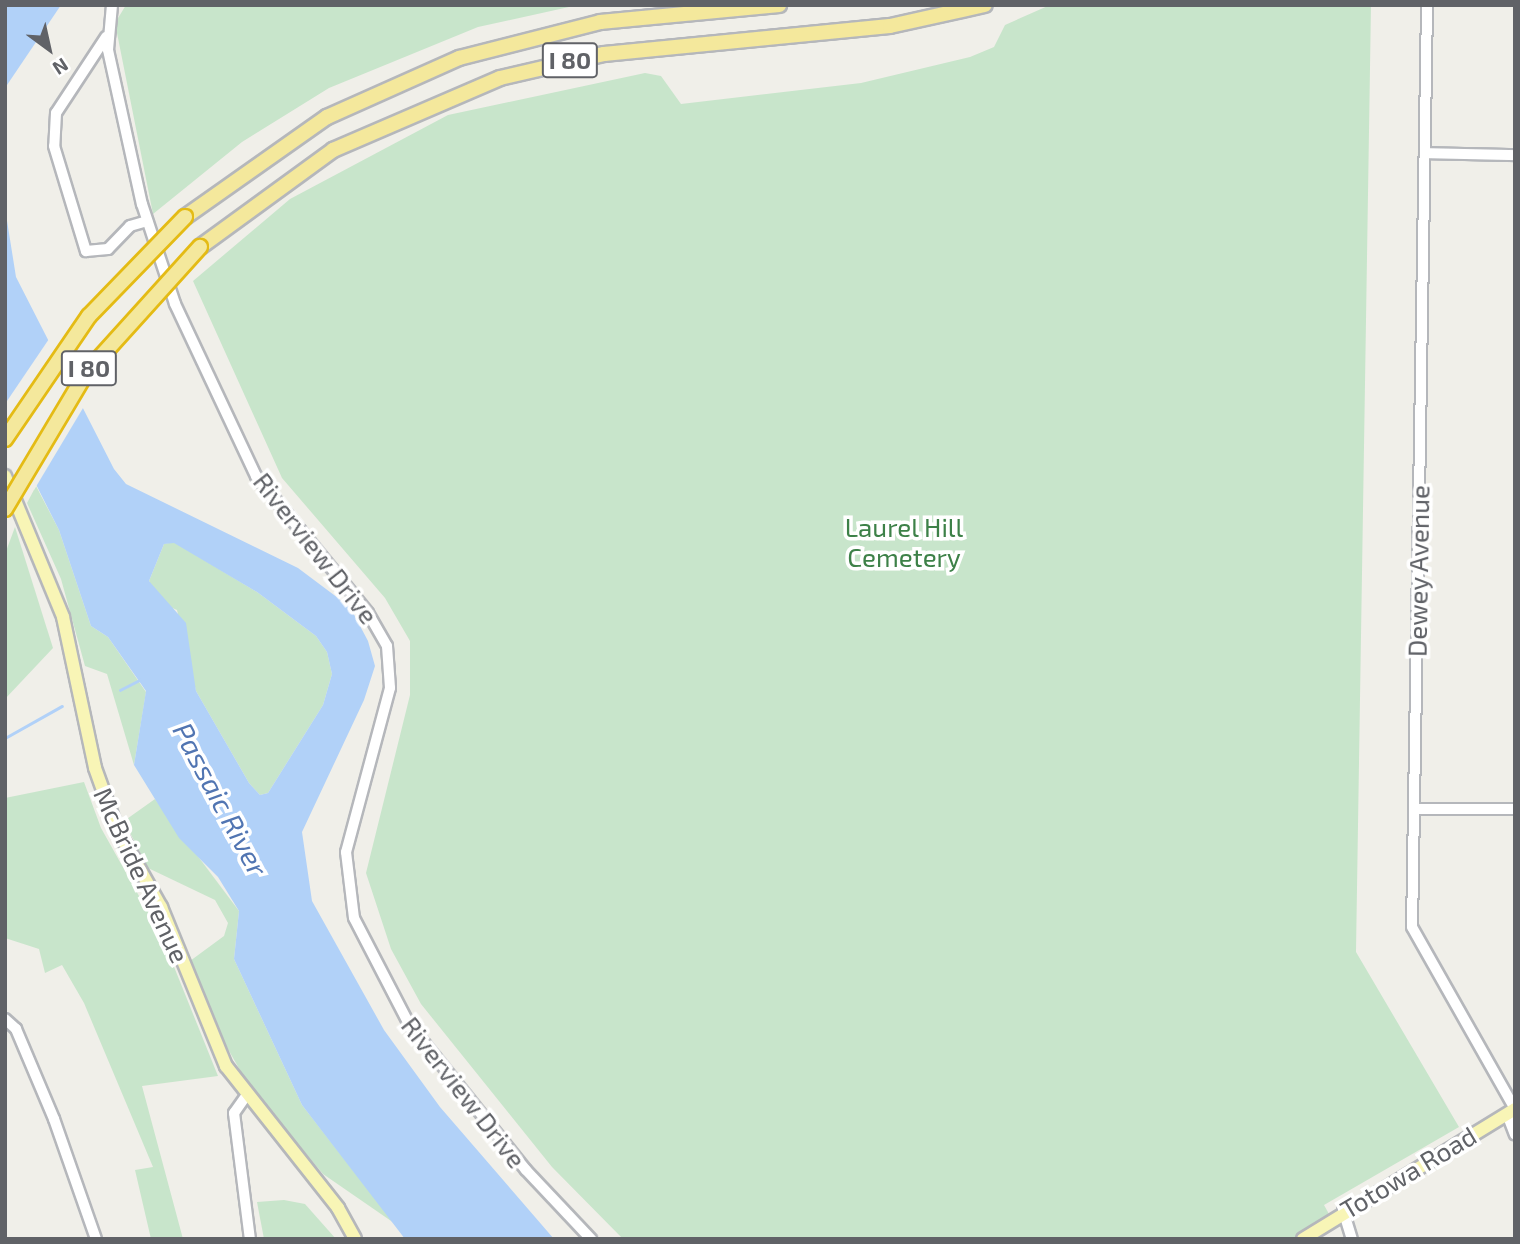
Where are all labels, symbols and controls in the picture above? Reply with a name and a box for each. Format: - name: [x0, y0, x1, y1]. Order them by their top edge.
- north arrow: [14, 14, 84, 84]
- road number: I 80: [540, 40, 600, 80]
- text: N: [49, 54, 73, 80]
- road number: I 80: [59, 348, 119, 388]
- street label: Riverview Drive: [247, 466, 385, 630]
- street label: Dewey Avenue: [1401, 484, 1435, 658]
- park label: Laurel Hill Cemetery: [844, 511, 964, 572]
- water label: Passaic River: [167, 717, 275, 881]
- street label: McBride Avenue: [88, 782, 196, 968]
- street label: Riverview Drive: [395, 1010, 533, 1174]
- street label: Totowa Road: [1334, 1119, 1482, 1225]

